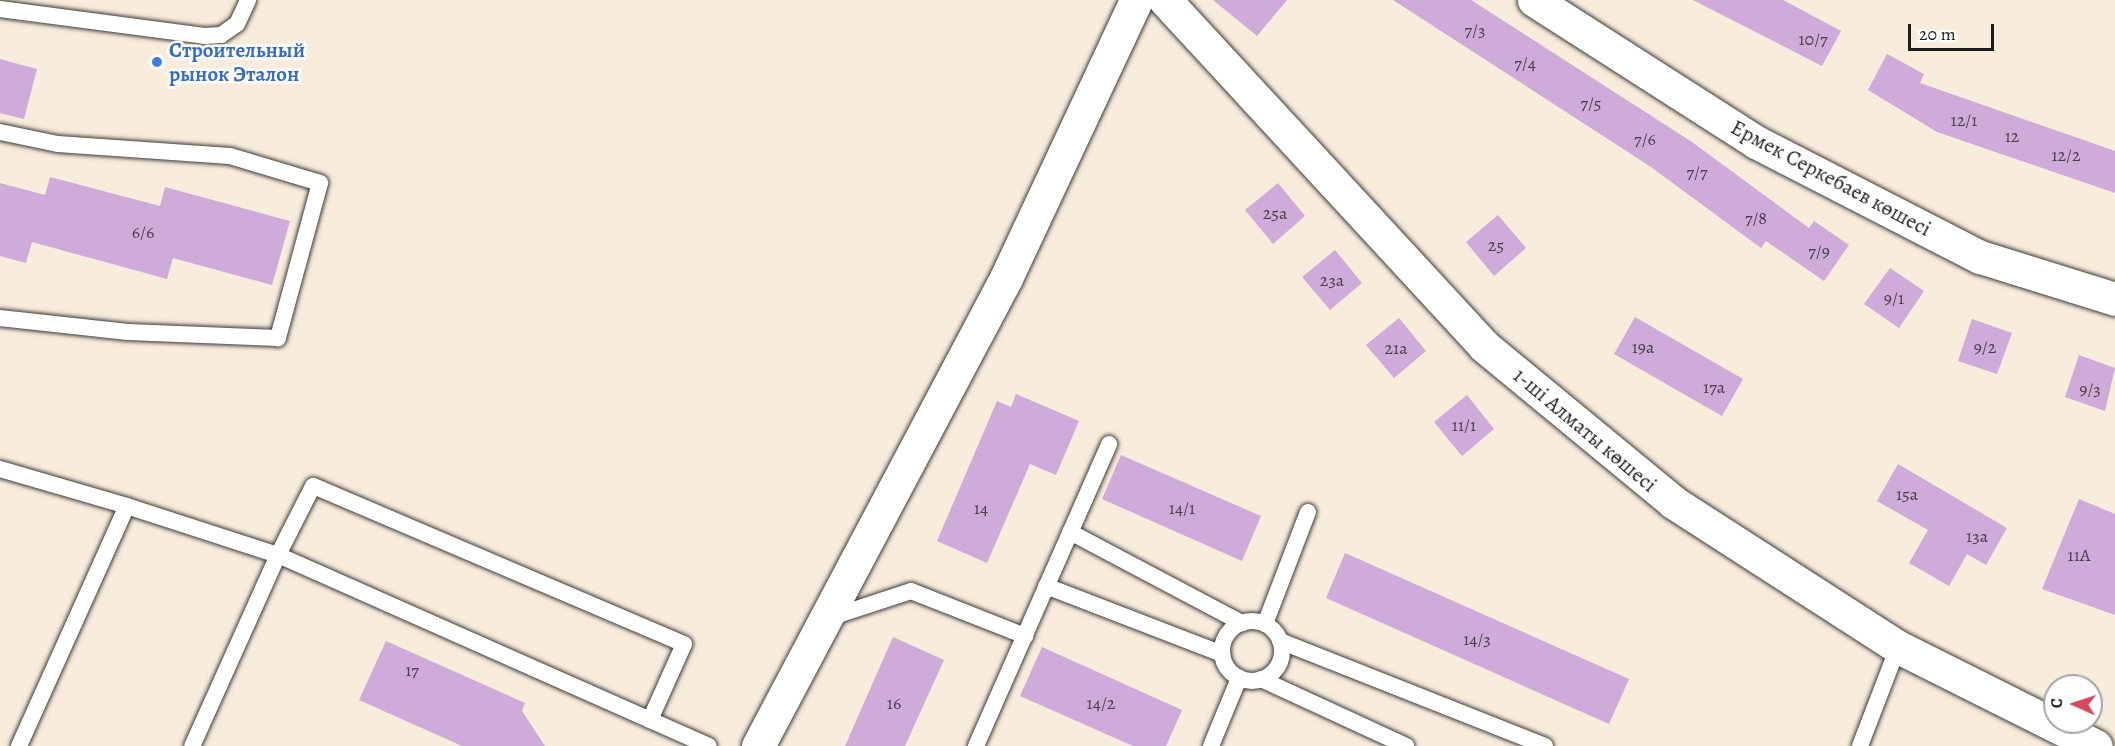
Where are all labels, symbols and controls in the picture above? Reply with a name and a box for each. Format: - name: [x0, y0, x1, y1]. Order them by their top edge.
- scale bar: [1911, 12, 1996, 50]
- house number: 7/3: [1465, 19, 1485, 41]
- text: 20 m: [1919, 22, 1956, 46]
- house number: 10/7: [1798, 28, 1828, 50]
- place label: Строительный рынок Эталон: [169, 37, 305, 87]
- house number: 7/4: [1514, 52, 1536, 74]
- marker: Строительный рынок Эталон: [150, 55, 164, 69]
- house number: 7/5: [1580, 92, 1602, 114]
- house number: 12/1: [1951, 109, 1977, 131]
- street label: Ермек Серкебаев көшесі: [1727, 115, 1935, 241]
- house number: 12: [2005, 125, 2019, 147]
- house number: 7/6: [1634, 128, 1656, 150]
- house number: 12/2: [2051, 144, 2081, 166]
- house number: 7/7: [1686, 161, 1708, 183]
- house number: 25а: [1263, 202, 1287, 224]
- house number: 7/8: [1745, 207, 1767, 229]
- house number: 6/6: [132, 221, 154, 243]
- house number: 25: [1488, 234, 1504, 256]
- house number: 7/9: [1808, 240, 1830, 262]
- house number: 23а: [1320, 269, 1344, 291]
- house number: 9/1: [1884, 287, 1904, 309]
- house number: 19а: [1632, 336, 1654, 358]
- house number: 9/2: [1974, 336, 1996, 358]
- house number: 21а: [1384, 337, 1408, 359]
- street label: 1-ші Алматы көшесі: [1508, 363, 1662, 497]
- house number: 17а: [1703, 376, 1725, 398]
- house number: 9/3: [2079, 378, 2101, 400]
- house number: 11/1: [1452, 414, 1476, 436]
- house number: 15а: [1896, 483, 1918, 505]
- house number: 14: [974, 497, 988, 519]
- house number: 14/1: [1169, 497, 1195, 519]
- house number: 13а: [1966, 525, 1988, 547]
- house number: 11А: [2068, 544, 2090, 566]
- house number: 14/3: [1463, 628, 1491, 650]
- house number: 17: [405, 659, 419, 681]
- north arrow: [2043, 674, 2103, 734]
- house number: 16: [887, 692, 901, 714]
- house number: 14/2: [1087, 692, 1115, 714]
- text: С: [2046, 698, 2068, 709]

